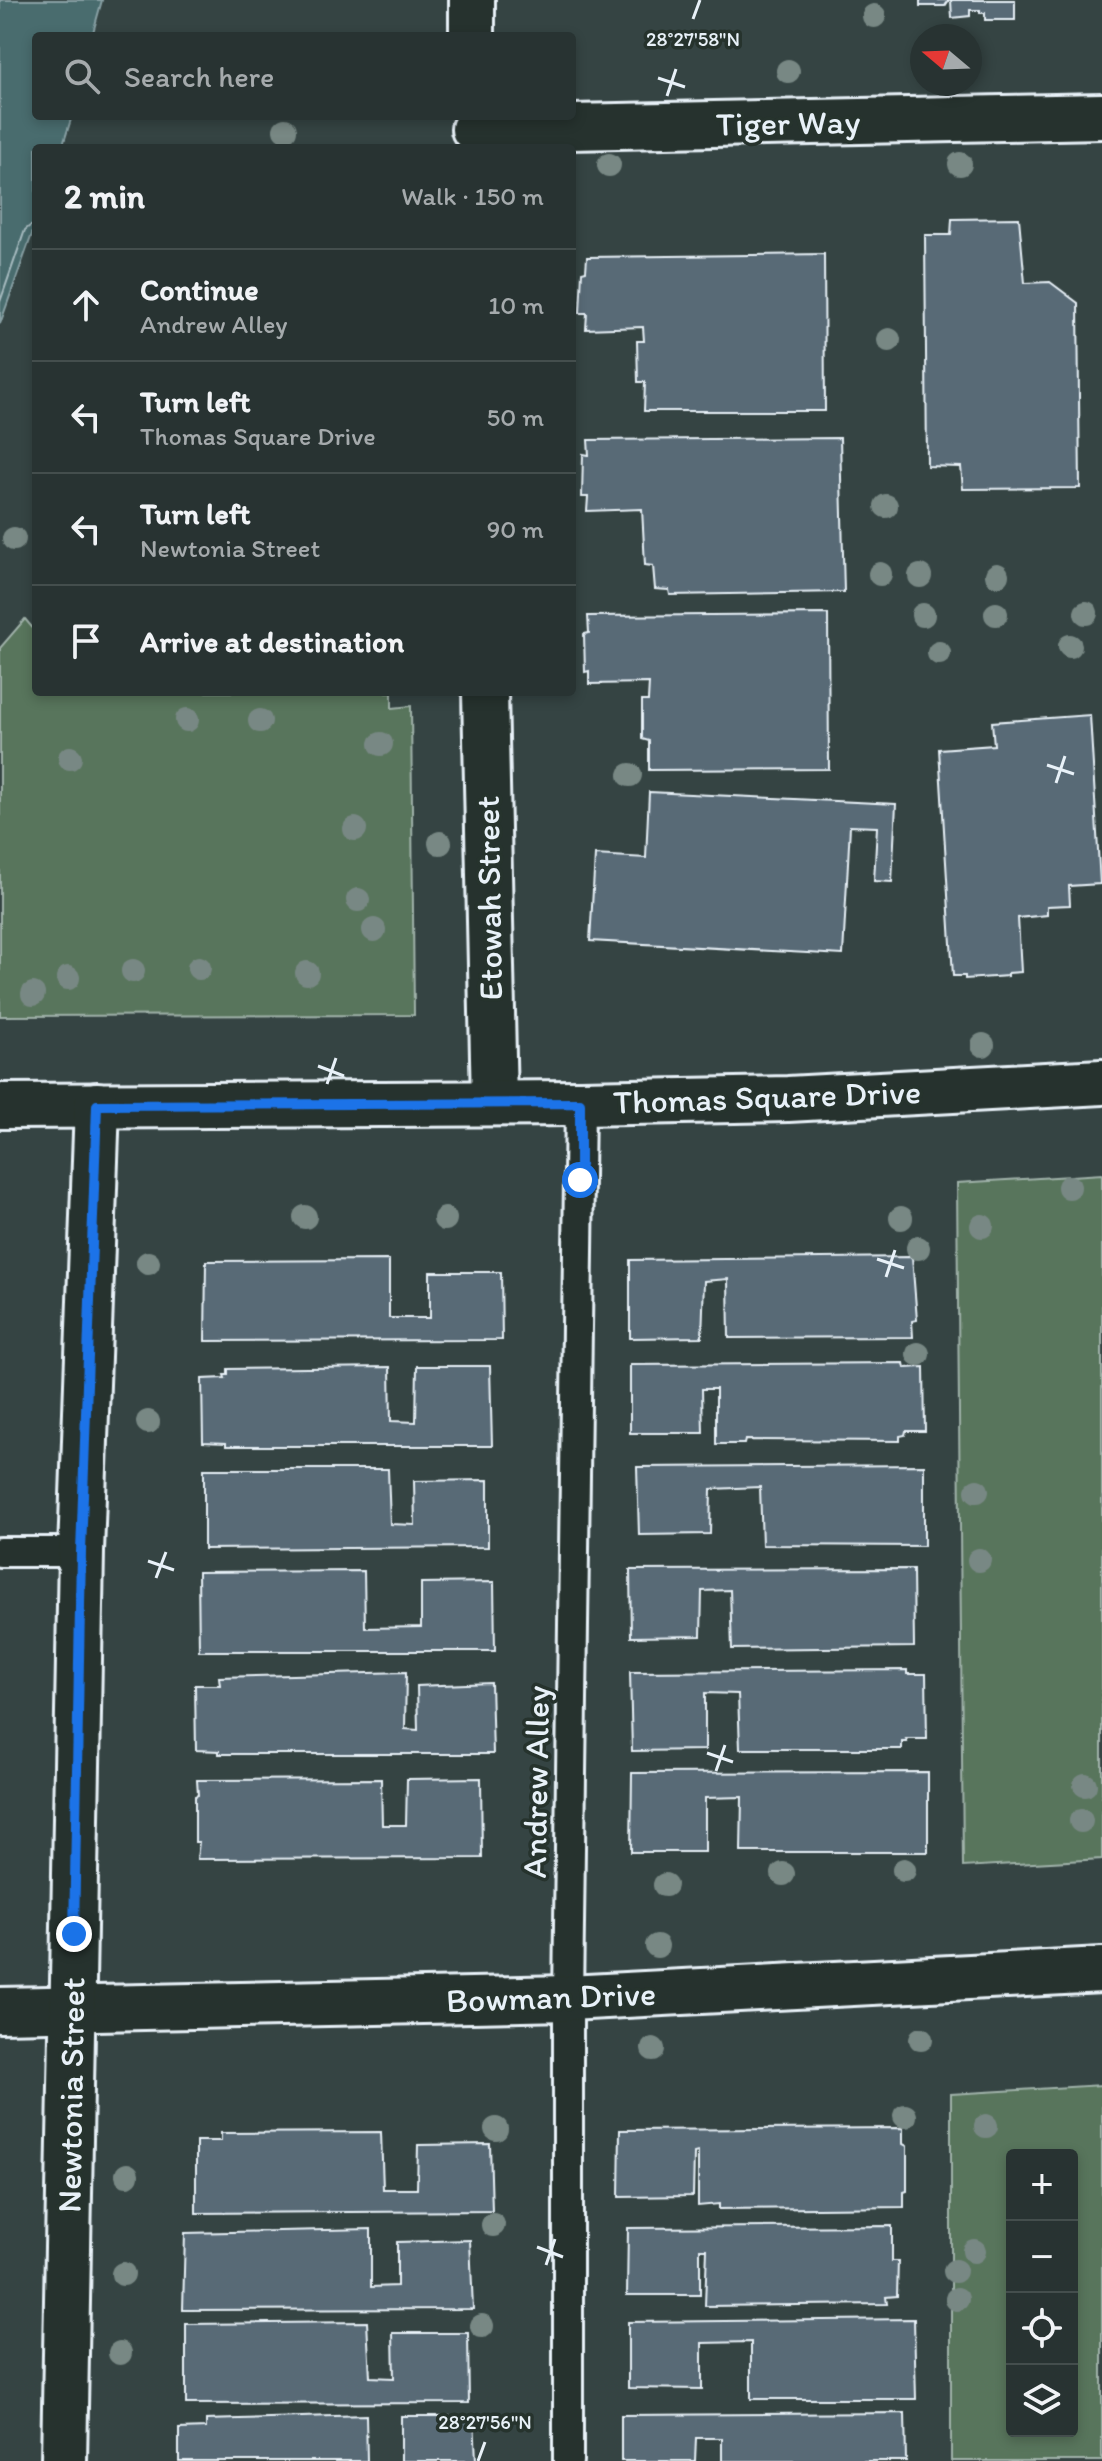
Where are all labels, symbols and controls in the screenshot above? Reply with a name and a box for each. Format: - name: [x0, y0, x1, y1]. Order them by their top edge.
- north arrow: [910, 24, 982, 96]
- text: 28°27'58"N: [646, 27, 740, 51]
- search box: [32, 32, 576, 120]
- icon: search: [60, 54, 104, 98]
- text: Search here: [124, 58, 274, 95]
- street label: Tiger Way: [715, 101, 861, 145]
- text: 2 min: [64, 176, 145, 217]
- text: Walk · 150 m: [401, 180, 544, 212]
- text: Continue: [140, 271, 259, 308]
- icon: ahead: [64, 283, 108, 327]
- text: 10 m: [488, 289, 544, 321]
- text: Andrew Alley: [140, 308, 287, 340]
- text: Turn left: [140, 383, 251, 420]
- icon: left: [64, 395, 108, 439]
- text: 50 m: [487, 401, 544, 433]
- text: Thomas Square Drive: [140, 420, 376, 452]
- text: Turn left: [140, 495, 251, 532]
- icon: left: [64, 507, 108, 551]
- text: 90 m: [487, 513, 544, 545]
- text: Newtonia Street: [140, 532, 320, 564]
- icon: arrive: [64, 619, 108, 663]
- text: Arrive at destination: [140, 623, 404, 660]
- street label: Etowah Street: [467, 795, 511, 1001]
- street label: Thomas Square Drive: [612, 1071, 922, 1123]
- route start: [562, 1162, 598, 1198]
- street label: Andrew Alley: [514, 1685, 558, 1879]
- route end: [56, 1916, 92, 1952]
- street label: Bowman Drive: [445, 1973, 657, 2021]
- street label: Newtonia Street: [48, 1977, 94, 2213]
- map controls: [1006, 2149, 1078, 2437]
- button: +: [1006, 2149, 1078, 2221]
- button: −: [1006, 2221, 1078, 2293]
- button: locate: [1006, 2293, 1078, 2365]
- button: layers: [1006, 2365, 1078, 2437]
- text: 28°27'56"N: [438, 2410, 532, 2434]

